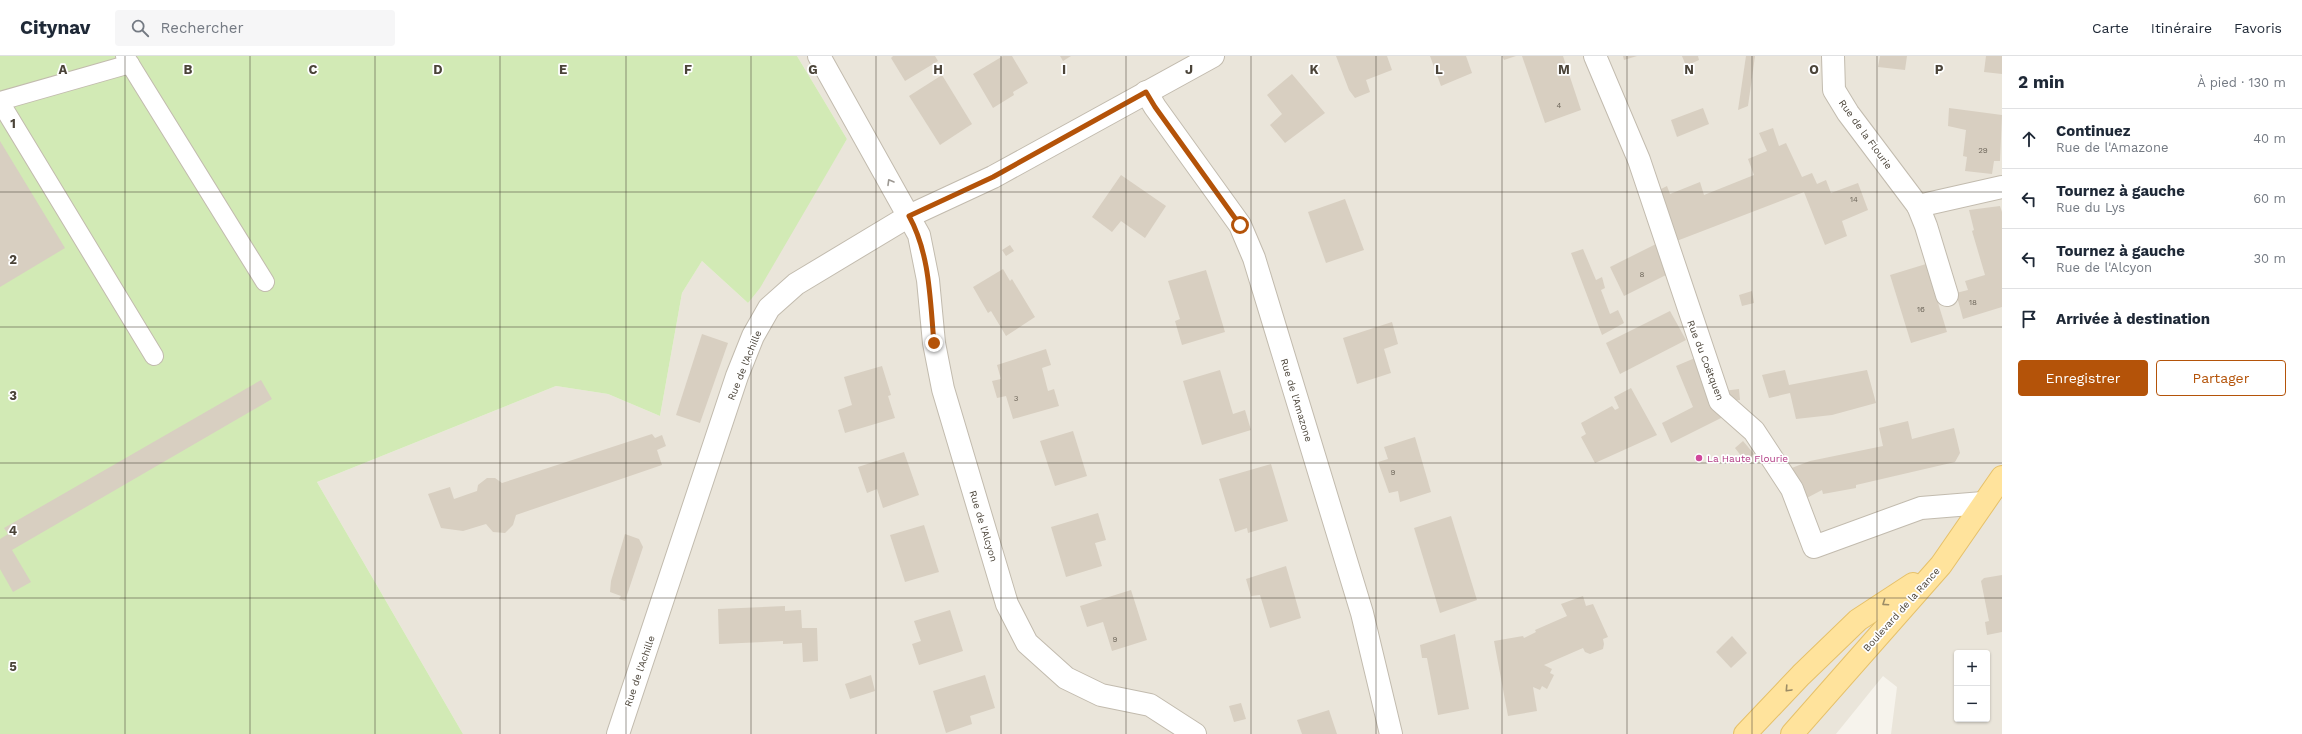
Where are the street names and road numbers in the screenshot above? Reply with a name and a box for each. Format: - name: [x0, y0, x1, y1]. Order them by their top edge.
- street label: Rue de la Flourie: [1837, 97, 1895, 171]
- street label: Rue du Coëtquen: [1685, 319, 1726, 402]
- street label: Rue de l'Achille: [725, 328, 764, 402]
- street label: Rue de l'Amazone: [1279, 357, 1314, 443]
- street label: Rue de l'Alcyon: [967, 489, 1000, 563]
- street label: Boulevard de la Rance: [1861, 565, 1942, 653]
- street label: Rue de l'Achille: [622, 634, 657, 708]

